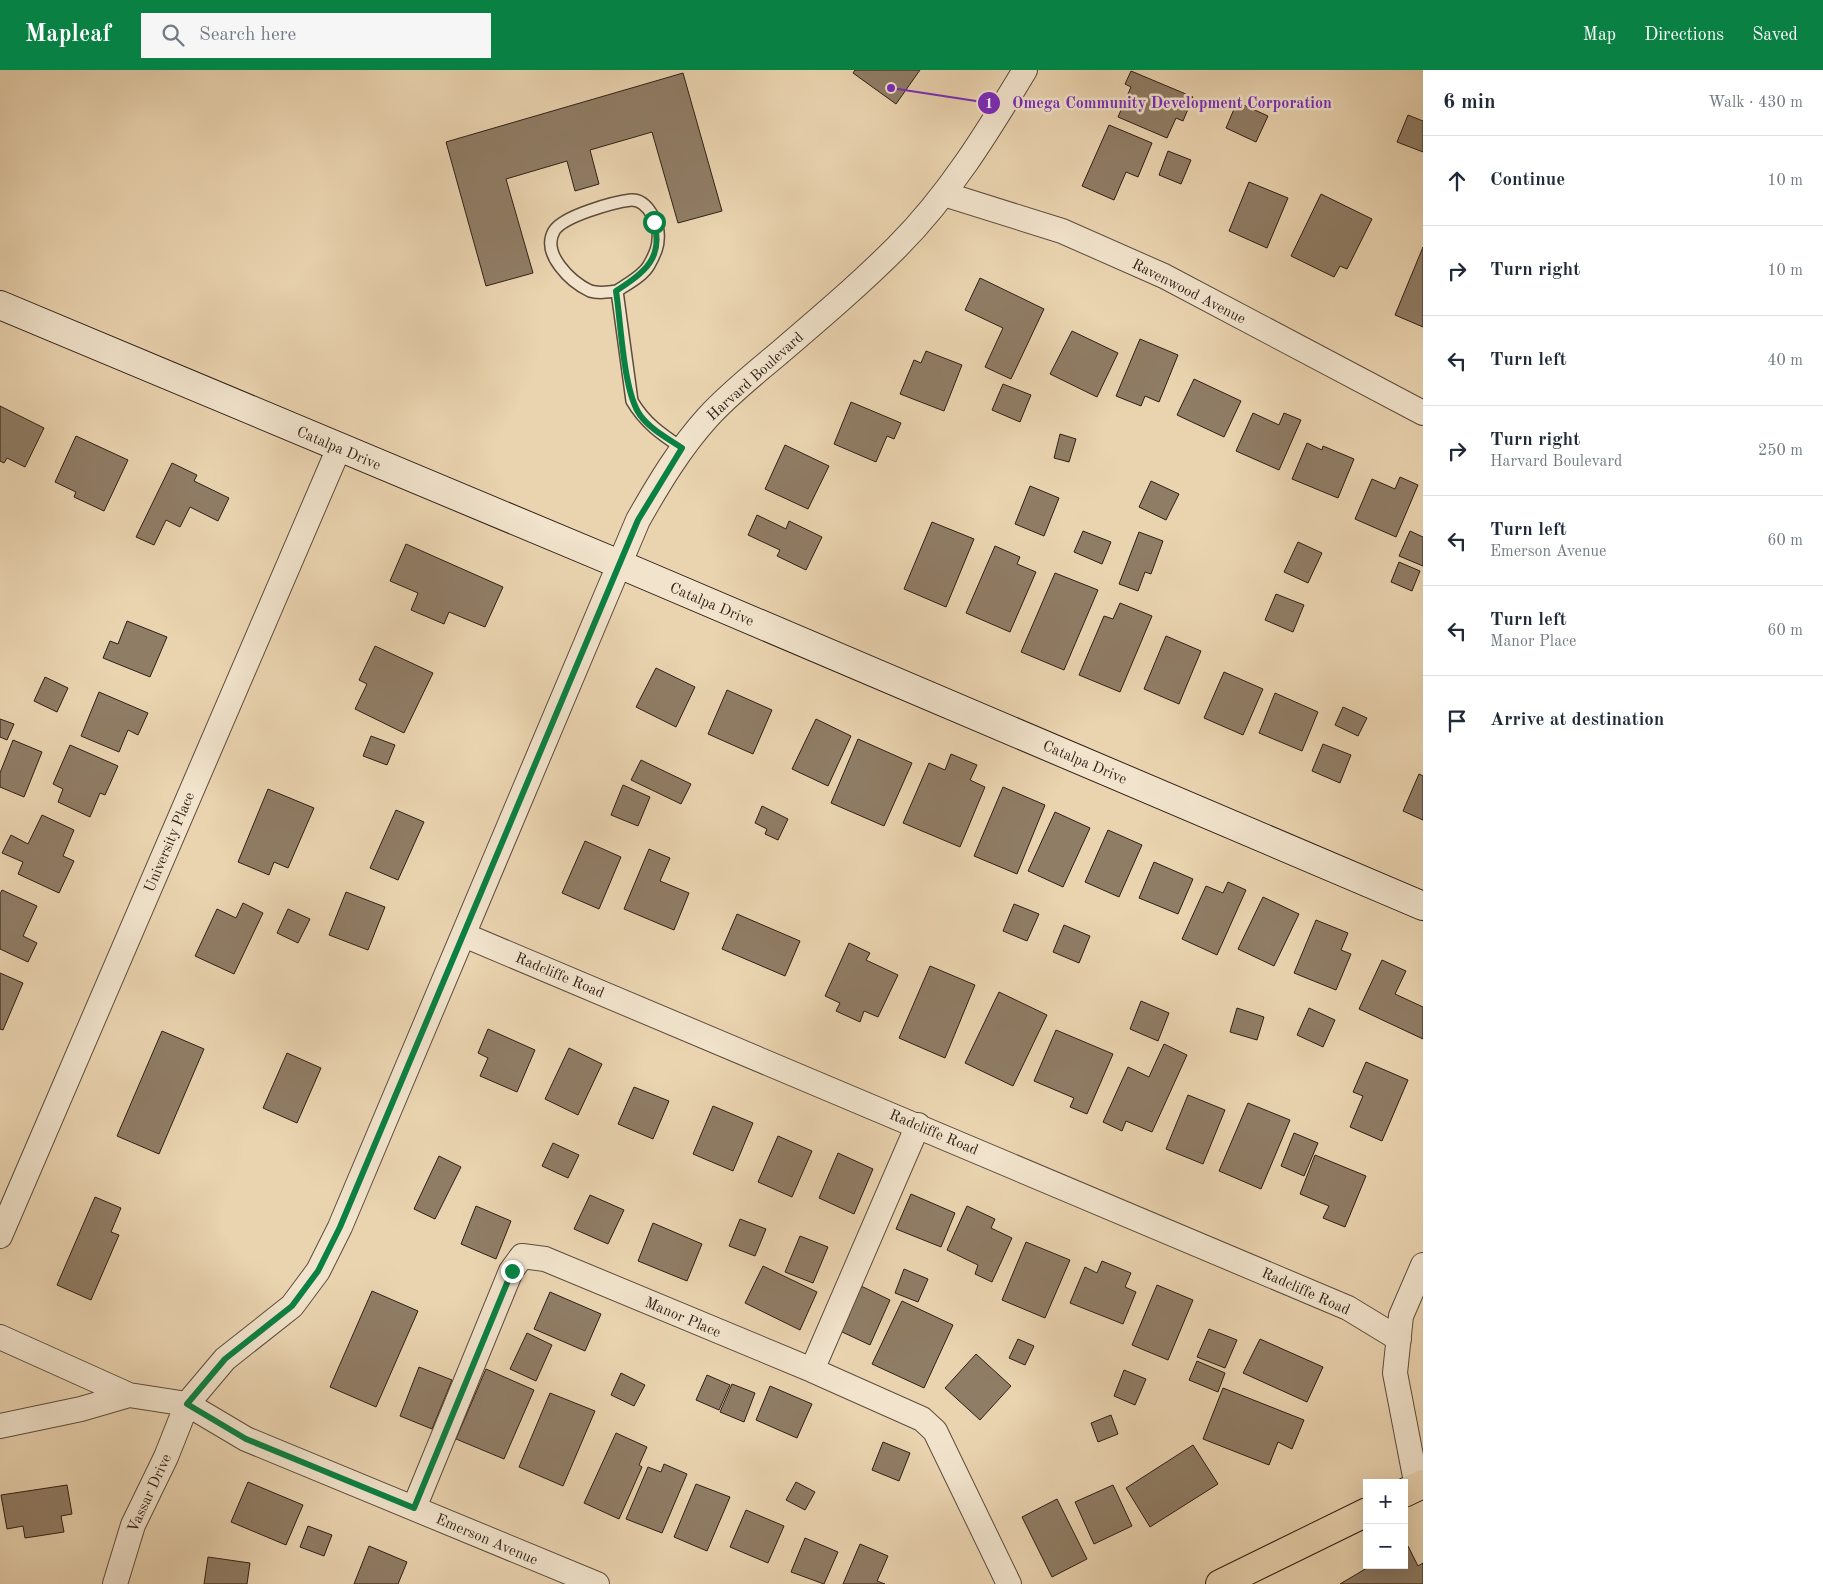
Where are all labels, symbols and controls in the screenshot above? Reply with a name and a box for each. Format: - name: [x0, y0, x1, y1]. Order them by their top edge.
- search box: [141, 13, 491, 58]
- icon: search: [159, 21, 187, 49]
- text: Mapleaf: [25, 23, 111, 47]
- text: Search here: [199, 26, 296, 45]
- text: Map: [1583, 26, 1616, 44]
- text: Directions: [1644, 26, 1724, 44]
- text: Saved: [1752, 26, 1798, 44]
- callout: Omega Community Development Corporation: [977, 87, 1342, 118]
- text: 6 min: [1443, 92, 1496, 113]
- text: Walk · 430 m: [1708, 95, 1803, 111]
- text: Omega Community Development Corporation: [1012, 96, 1332, 112]
- text: 1: [985, 97, 993, 112]
- icon: ahead: [1443, 167, 1471, 195]
- text: Continue: [1490, 171, 1565, 190]
- text: 10 m: [1767, 173, 1803, 189]
- route start: [643, 211, 666, 234]
- street label: Ravenwood Avenue: [1129, 257, 1248, 328]
- icon: right: [1443, 257, 1471, 285]
- text: Turn right: [1490, 261, 1580, 280]
- text: 10 m: [1767, 263, 1803, 279]
- street label: Harvard Boulevard: [705, 330, 807, 424]
- icon: left: [1443, 347, 1471, 375]
- text: Turn left: [1490, 351, 1567, 370]
- text: 40 m: [1767, 353, 1803, 369]
- street label: Catalpa Drive: [294, 425, 383, 474]
- text: Turn right: [1490, 431, 1580, 450]
- icon: right: [1443, 437, 1471, 465]
- text: 250 m: [1758, 443, 1803, 459]
- text: Harvard Boulevard: [1490, 454, 1622, 470]
- text: Turn left: [1490, 521, 1567, 540]
- icon: left: [1443, 527, 1471, 555]
- text: 60 m: [1767, 533, 1803, 549]
- text: Emerson Avenue: [1490, 544, 1606, 560]
- street label: Catalpa Drive: [667, 581, 756, 630]
- text: Turn left: [1490, 611, 1567, 630]
- icon: left: [1443, 617, 1471, 645]
- text: 60 m: [1767, 623, 1803, 639]
- text: Manor Place: [1490, 634, 1576, 650]
- icon: arrive: [1443, 707, 1471, 735]
- text: Arrive at destination: [1490, 711, 1664, 730]
- street label: Catalpa Drive: [1040, 739, 1129, 788]
- street label: University Place: [143, 790, 198, 895]
- street label: Radcliffe Road: [513, 951, 606, 1002]
- street label: Radcliffe Road: [887, 1108, 980, 1159]
- route end: [501, 1260, 524, 1283]
- street label: Radcliffe Road: [1259, 1266, 1352, 1319]
- street label: Manor Place: [642, 1296, 723, 1341]
- street label: Vassar Drive: [126, 1452, 175, 1535]
- map controls: [1363, 1479, 1408, 1569]
- button: +: [1363, 1479, 1408, 1524]
- street label: Emerson Avenue: [433, 1512, 540, 1569]
- button: −: [1363, 1524, 1408, 1569]

